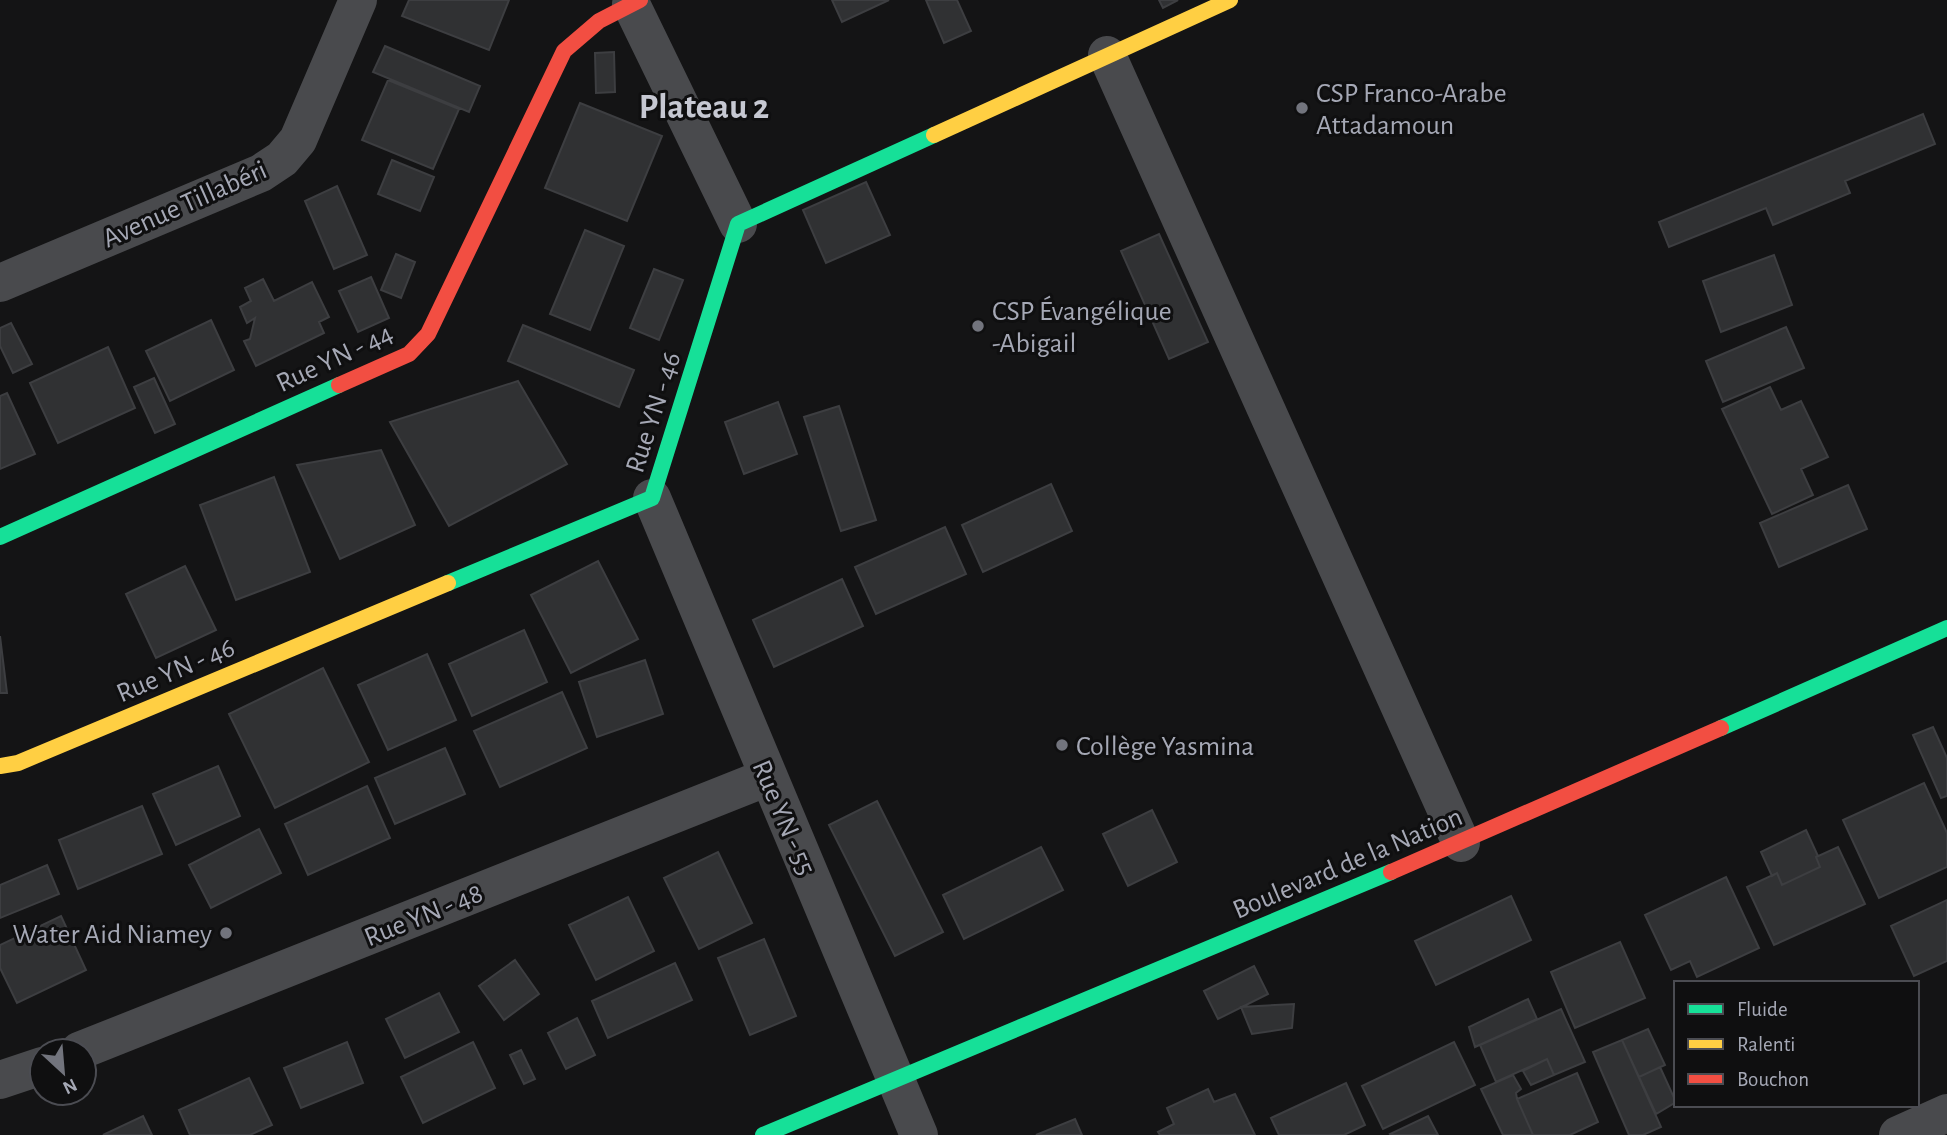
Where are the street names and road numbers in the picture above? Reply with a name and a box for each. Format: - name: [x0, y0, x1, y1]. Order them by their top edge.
- street label: Avenue Tillabéri: [98, 156, 271, 254]
- street label: Rue YN - 44: [272, 320, 398, 398]
- street label: Rue YN - 46: [621, 349, 687, 476]
- street label: Rue YN - 46: [113, 634, 239, 708]
- street label: Rue YN - 55: [746, 756, 820, 879]
- street label: Boulevard de la Nation: [1229, 803, 1467, 925]
- street label: Rue YN - 48: [360, 879, 487, 952]

